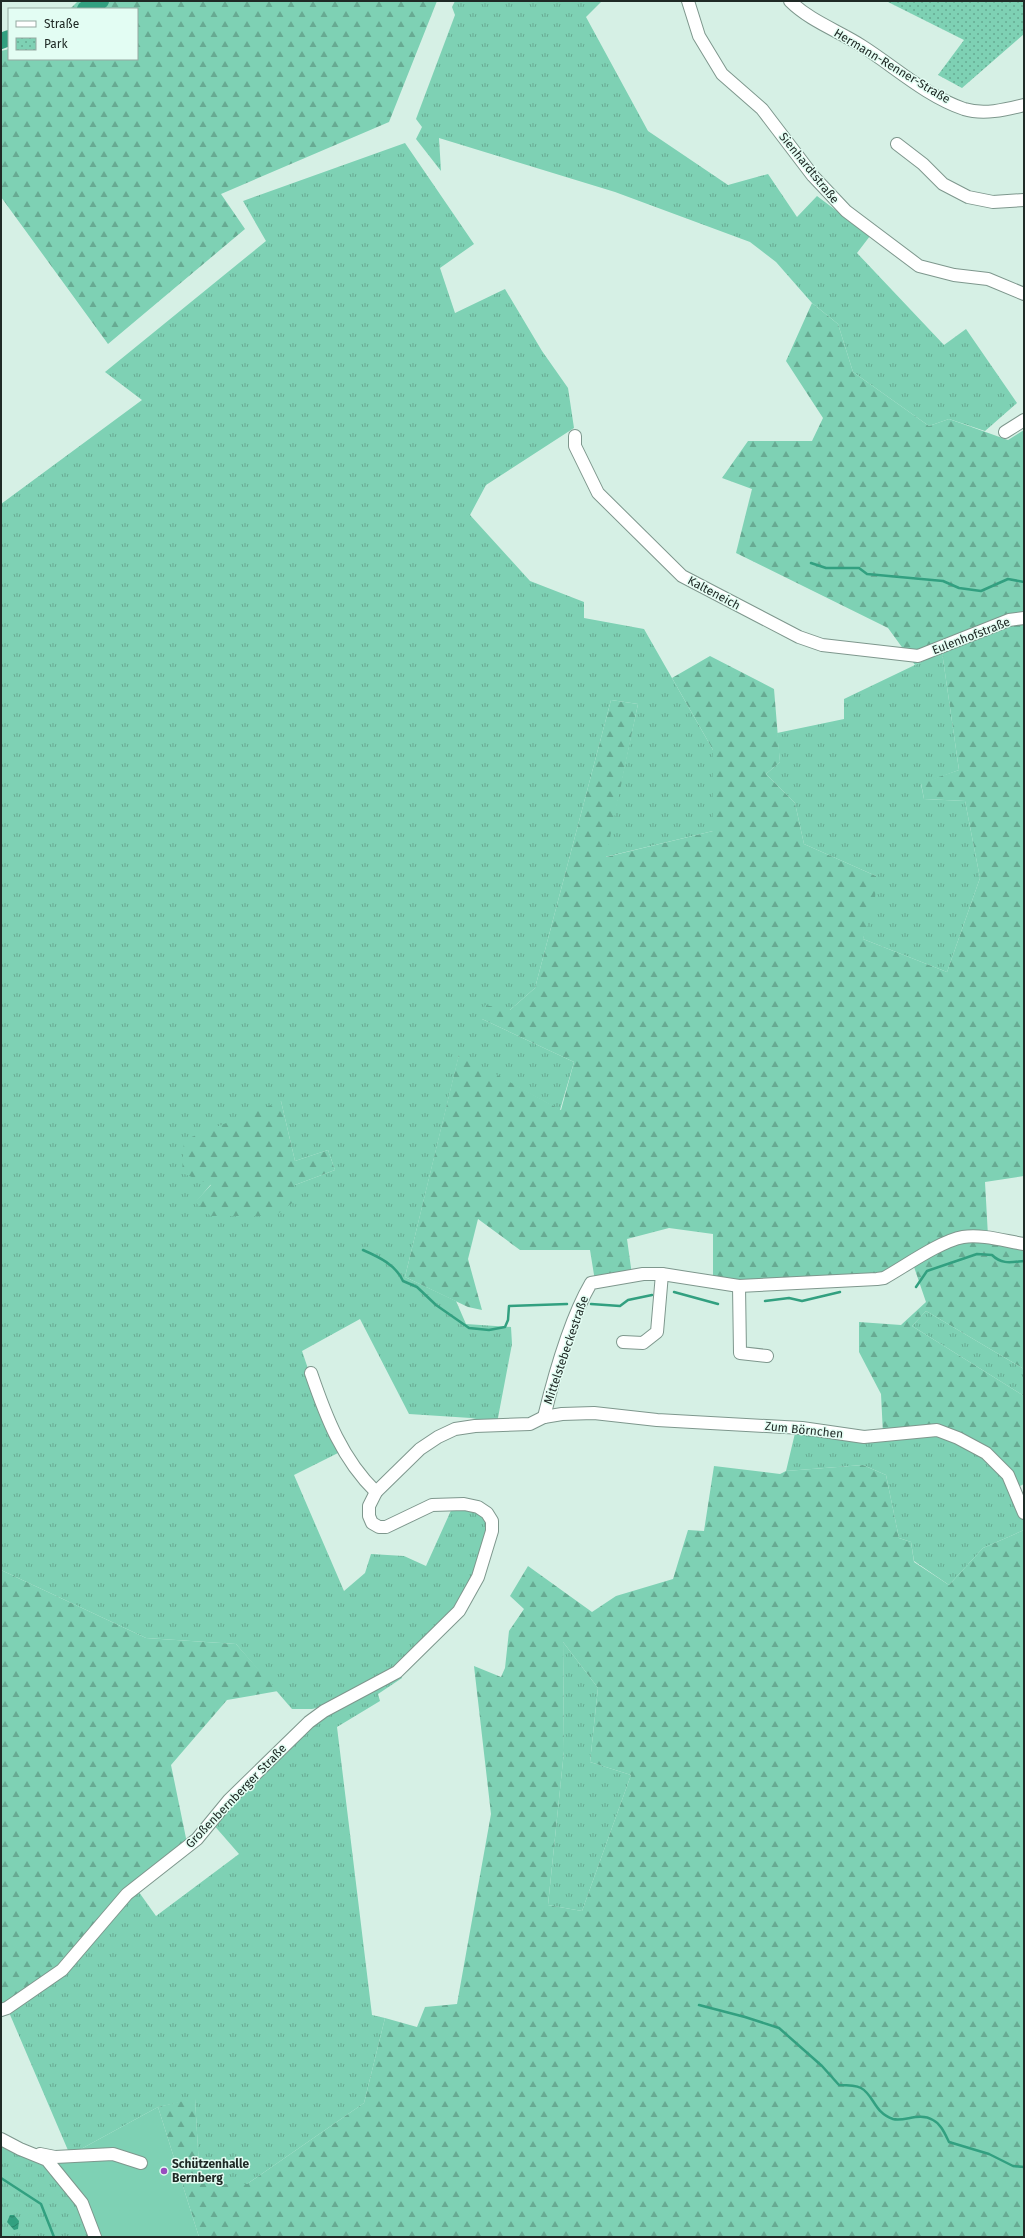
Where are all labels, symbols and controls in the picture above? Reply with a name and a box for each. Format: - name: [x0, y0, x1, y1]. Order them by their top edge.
- legend: [8, 8, 138, 60]
- text: Straße: [44, 17, 79, 31]
- street label: Hermann-Renner-Straße: [831, 26, 953, 106]
- text: Park: [44, 37, 68, 51]
- street label: Sienhardtstraße: [776, 130, 842, 206]
- street label: Kalteneich: [685, 573, 743, 613]
- street label: Eulenhofstraße: [930, 615, 1012, 657]
- street label: Mittelstebeckestraße: [541, 1294, 591, 1406]
- street label: Zum Börnchen: [764, 1419, 844, 1441]
- street label: Großenbernberger Straße: [183, 1741, 289, 1851]
- place label: Schützenhalle Bernberg: [172, 2157, 249, 2185]
- marker: Schützenhalle Bernberg: [159, 2166, 169, 2176]

